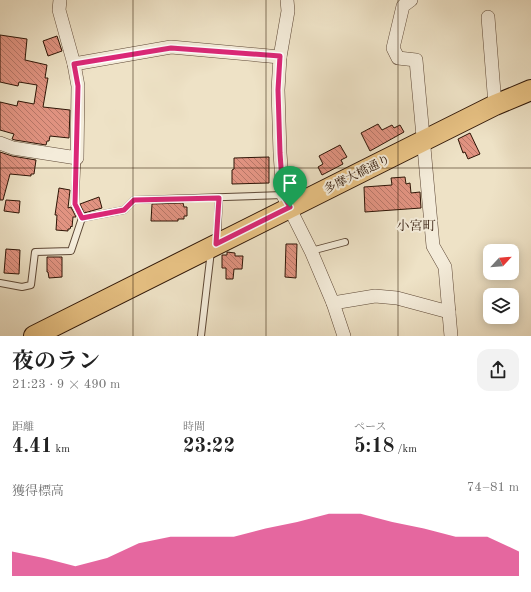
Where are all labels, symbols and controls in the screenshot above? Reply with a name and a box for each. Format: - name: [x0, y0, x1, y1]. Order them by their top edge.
- street label: 多摩大橋通り: [322, 152, 392, 196]
- pin: [273, 166, 307, 207]
- icon: arrive: [279, 172, 301, 194]
- district label: 小宮町: [396, 219, 436, 233]
- north arrow: [483, 244, 519, 280]
- map controls: [483, 244, 519, 324]
- button: layers: [483, 288, 519, 324]
- button: share: [477, 349, 519, 391]
- text: 夜のラン: [12, 351, 100, 373]
- text: 21:23 · 9 × 490 m: [12, 378, 120, 391]
- text: 距離: [12, 422, 34, 433]
- text: 時間: [183, 422, 205, 433]
- text: ペース: [354, 422, 386, 433]
- text: 4.41: [12, 437, 52, 457]
- text: 23:22: [183, 437, 235, 457]
- text: 5:18: [354, 437, 394, 457]
- text: km: [52, 444, 70, 455]
- text: /km: [394, 444, 417, 455]
- text: 74–81 m: [467, 481, 519, 494]
- text: 獲得標高: [12, 485, 64, 498]

